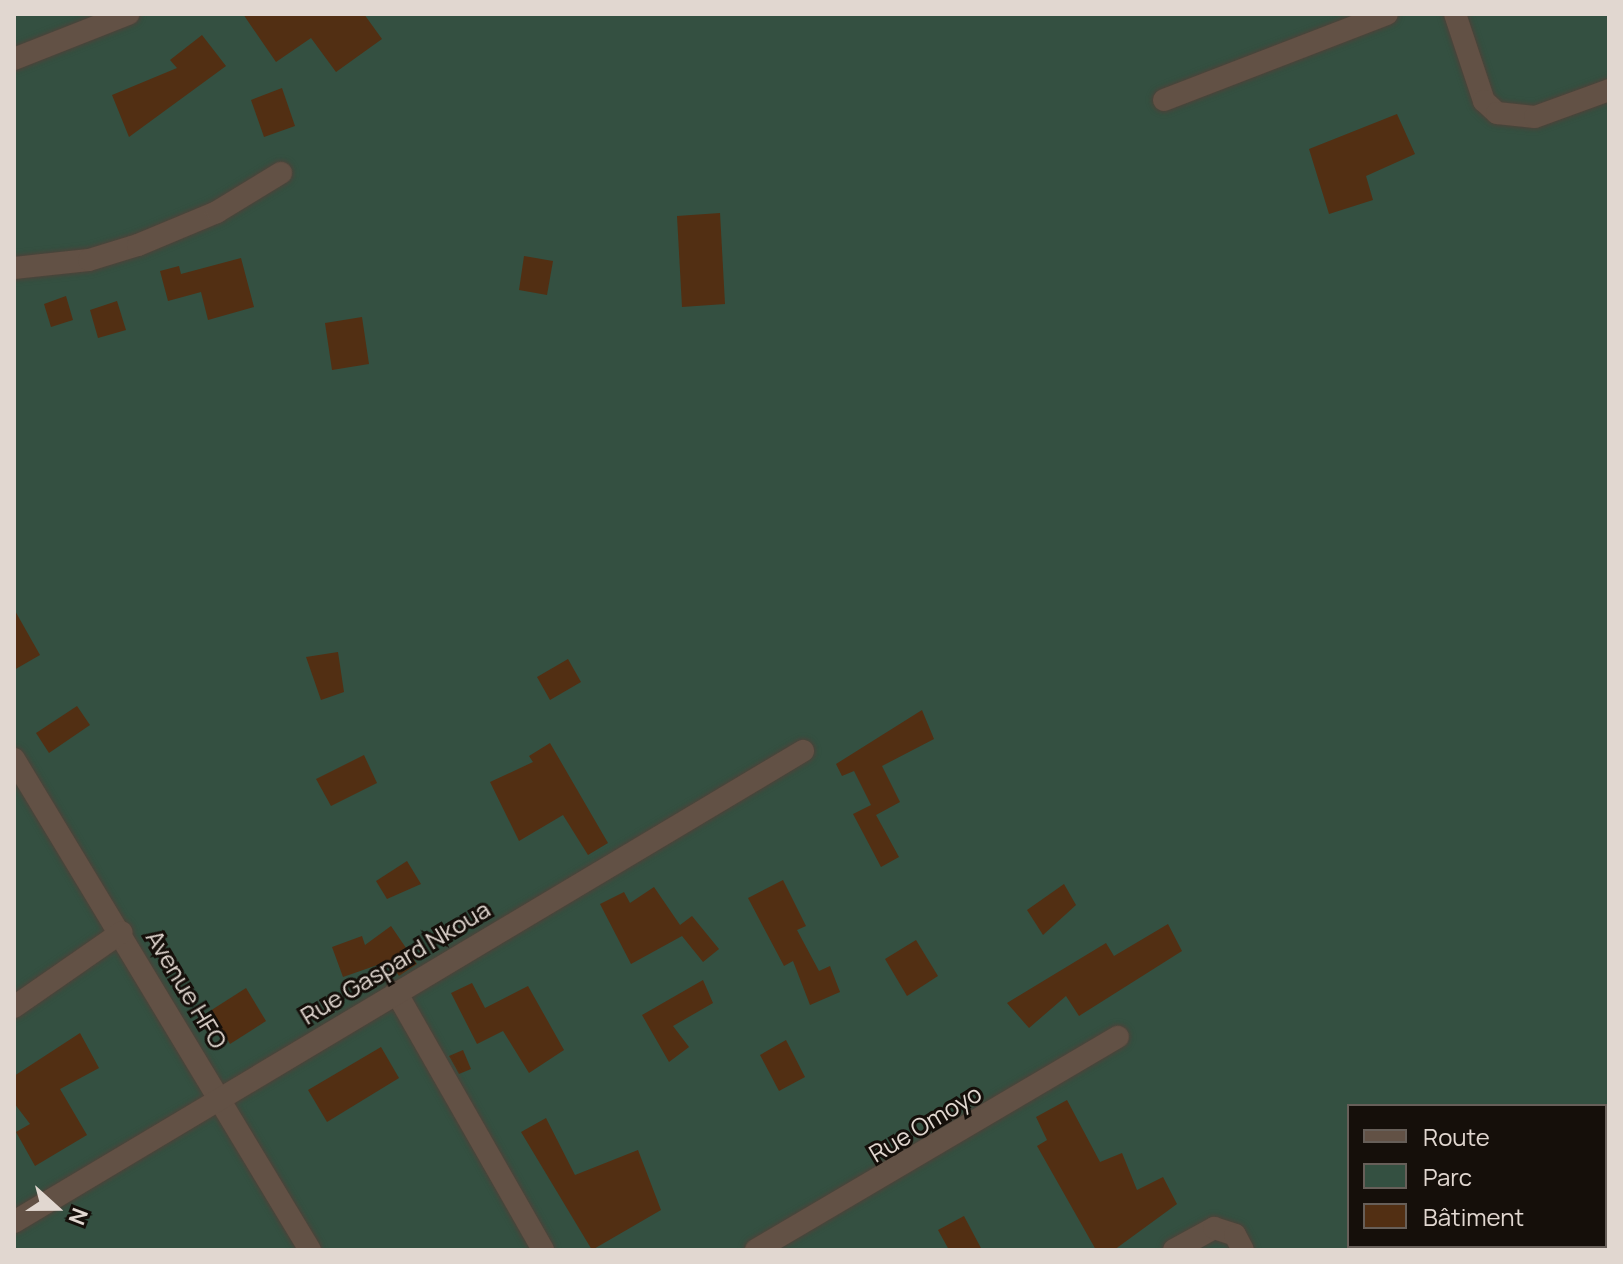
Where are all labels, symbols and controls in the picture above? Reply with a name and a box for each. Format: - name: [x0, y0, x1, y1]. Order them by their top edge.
- street label: Rue Gaspard Nkoua: [295, 894, 495, 1030]
- street label: Avenue HFO: [140, 925, 234, 1053]
- street label: Rue Omoyo: [864, 1078, 986, 1168]
- legend: [1347, 1104, 1607, 1248]
- text: Route: [1423, 1120, 1490, 1153]
- text: Parc: [1423, 1160, 1472, 1193]
- north arrow: [16, 1168, 96, 1248]
- text: Bâtiment: [1423, 1200, 1524, 1233]
- text: N: [62, 1204, 95, 1229]

